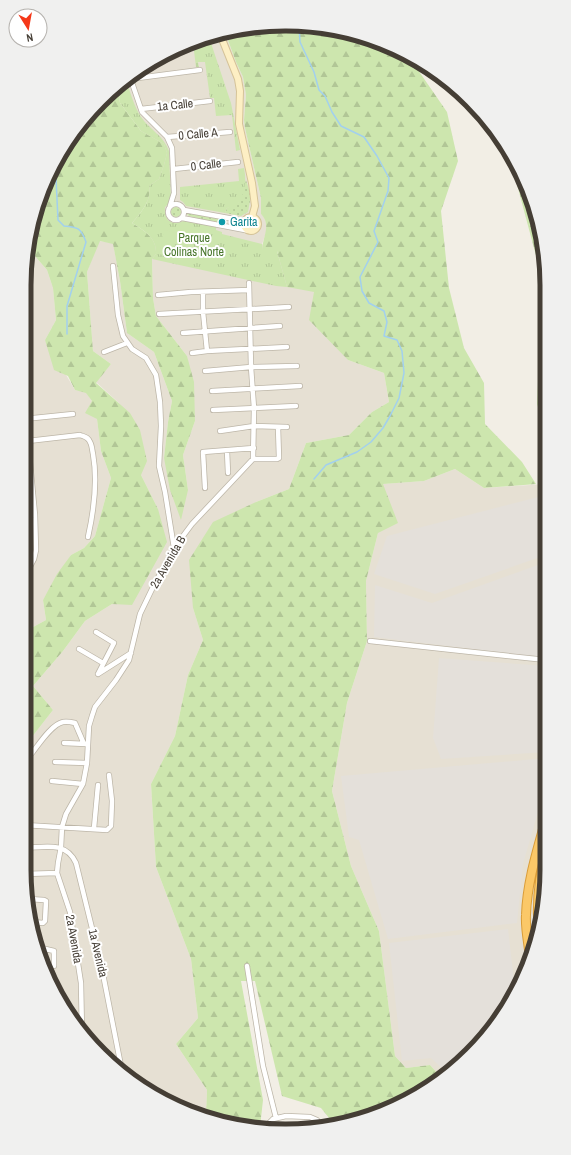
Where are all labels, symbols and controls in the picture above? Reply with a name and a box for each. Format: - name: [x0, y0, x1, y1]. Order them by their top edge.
- north arrow: [8, 8, 48, 48]
- text: N: [25, 30, 34, 45]
- street label: 1a Calle: [156, 95, 194, 115]
- street label: 0 Calle A: [178, 124, 219, 144]
- street label: 0 Calle: [190, 155, 222, 175]
- place label: Garita: [230, 214, 258, 230]
- marker: Garita: [217, 217, 227, 227]
- park label: Parque Colinas Norte: [164, 230, 224, 260]
- street label: 2a Avenida B: [146, 532, 190, 591]
- street label: 2a Avenida: [62, 913, 86, 965]
- street label: 1a Avenida: [85, 927, 111, 979]

